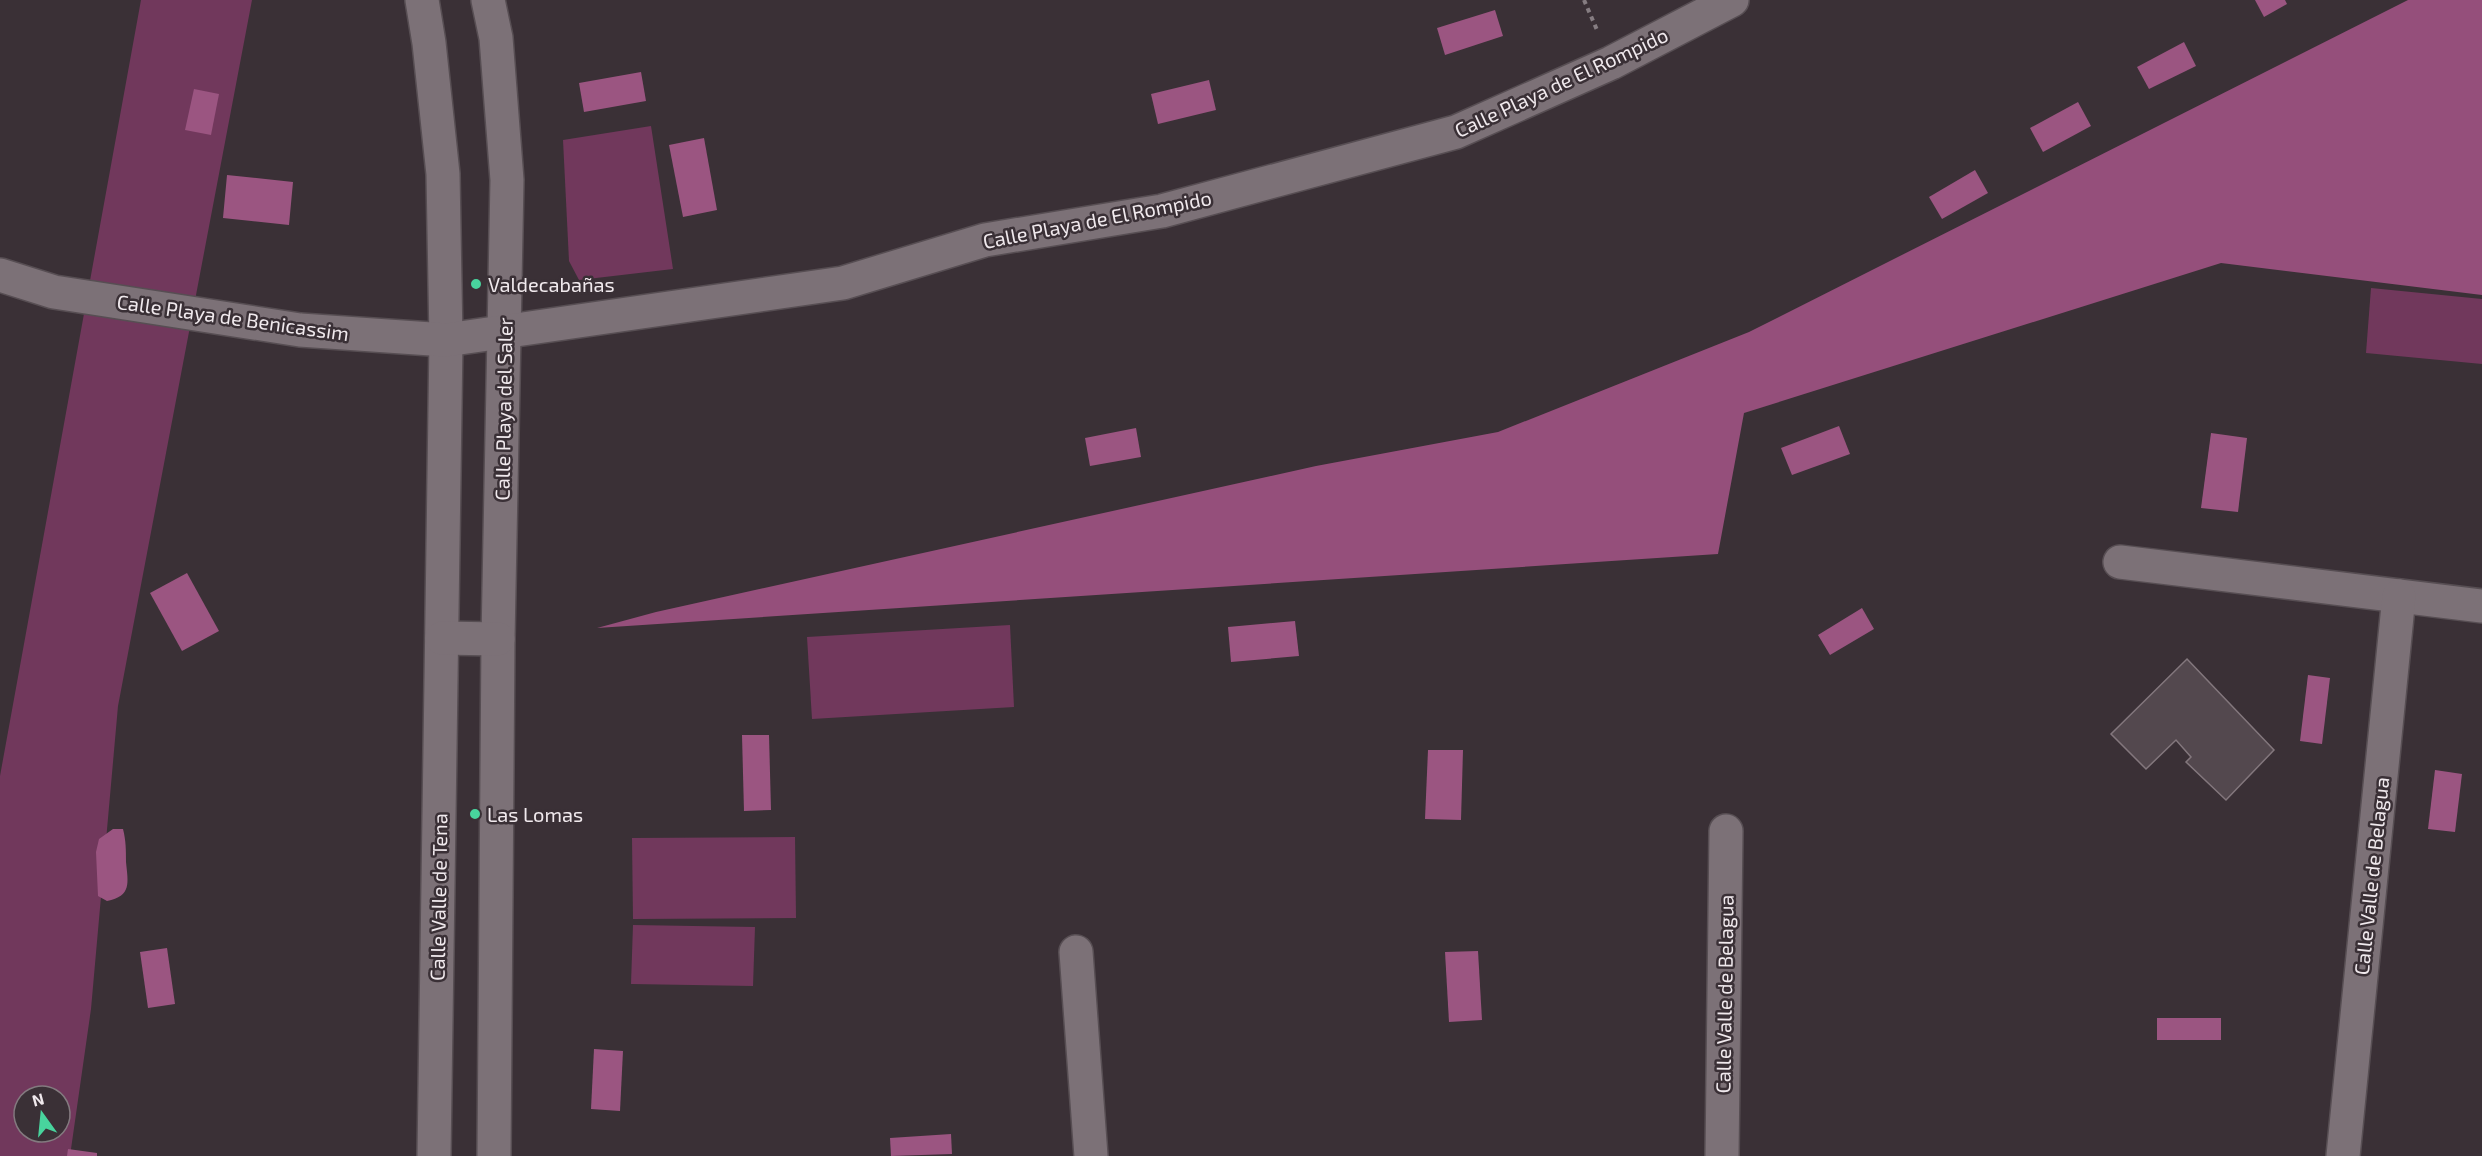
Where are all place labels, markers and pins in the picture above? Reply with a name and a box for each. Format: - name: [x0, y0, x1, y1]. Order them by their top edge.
- place label: Valdecabañas: [488, 272, 615, 296]
- marker: Valdecabañas: [469, 277, 483, 291]
- place label: Las Lomas: [487, 802, 583, 826]
- marker: Las Lomas: [468, 807, 482, 821]

